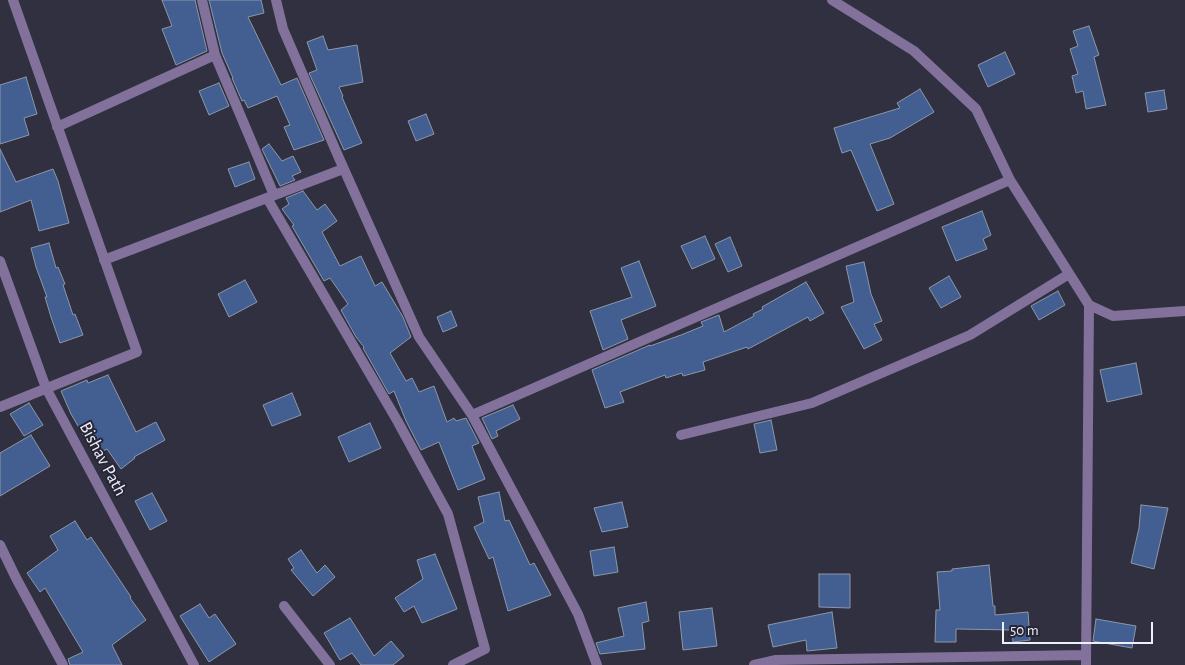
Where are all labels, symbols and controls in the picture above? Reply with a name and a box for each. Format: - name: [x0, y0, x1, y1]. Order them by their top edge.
- street label: Bishav Path: [74, 418, 132, 500]
- scale bar: [1005, 612, 1156, 644]
- text: 50 m: [1010, 623, 1039, 638]

